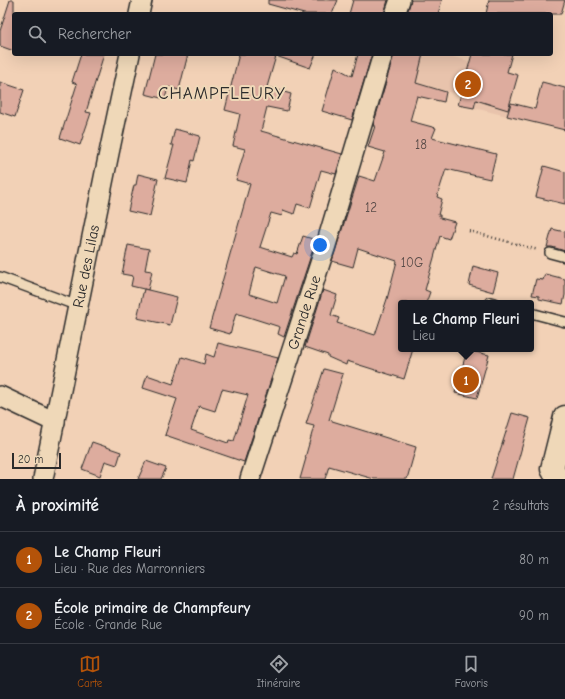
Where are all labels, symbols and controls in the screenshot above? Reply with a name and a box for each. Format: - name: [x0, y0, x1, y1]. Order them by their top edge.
- search box: [12, 12, 553, 56]
- icon: search: [26, 23, 48, 45]
- text: Rechercher: [58, 25, 131, 43]
- pin: 2: [455, 69, 481, 99]
- district label: CHAMPFLEURY: [158, 84, 286, 103]
- house number: 18: [415, 137, 427, 152]
- house number: 12: [365, 200, 377, 215]
- street label: Rue des Lilas: [69, 223, 103, 309]
- your location: [310, 235, 330, 255]
- house number: 10G: [401, 255, 423, 270]
- street label: Grande Rue: [284, 273, 325, 352]
- popup: [398, 300, 534, 352]
- text: Le Champ Fleuri: [412, 310, 520, 328]
- text: Lieu: [412, 328, 435, 343]
- pin: 1: [453, 365, 479, 395]
- scale bar: [12, 451, 61, 470]
- text: 20 m: [18, 453, 43, 466]
- text: À proximité: [16, 496, 99, 515]
- text: 2 résultats: [493, 498, 549, 513]
- text: Le Champ Fleuri: [54, 543, 161, 561]
- text: 1: [26, 552, 32, 567]
- text: 80 m: [519, 552, 549, 567]
- text: Lieu · Rue des Marronniers: [54, 561, 205, 576]
- text: École primaire de Champfeury: [54, 599, 250, 617]
- text: 2: [26, 608, 32, 623]
- text: 90 m: [519, 608, 549, 623]
- text: École · Grande Rue: [54, 617, 162, 632]
- tab: Carte: [77, 653, 102, 690]
- tab: Itinéraire: [257, 653, 300, 690]
- tab: Favoris: [455, 653, 488, 690]

